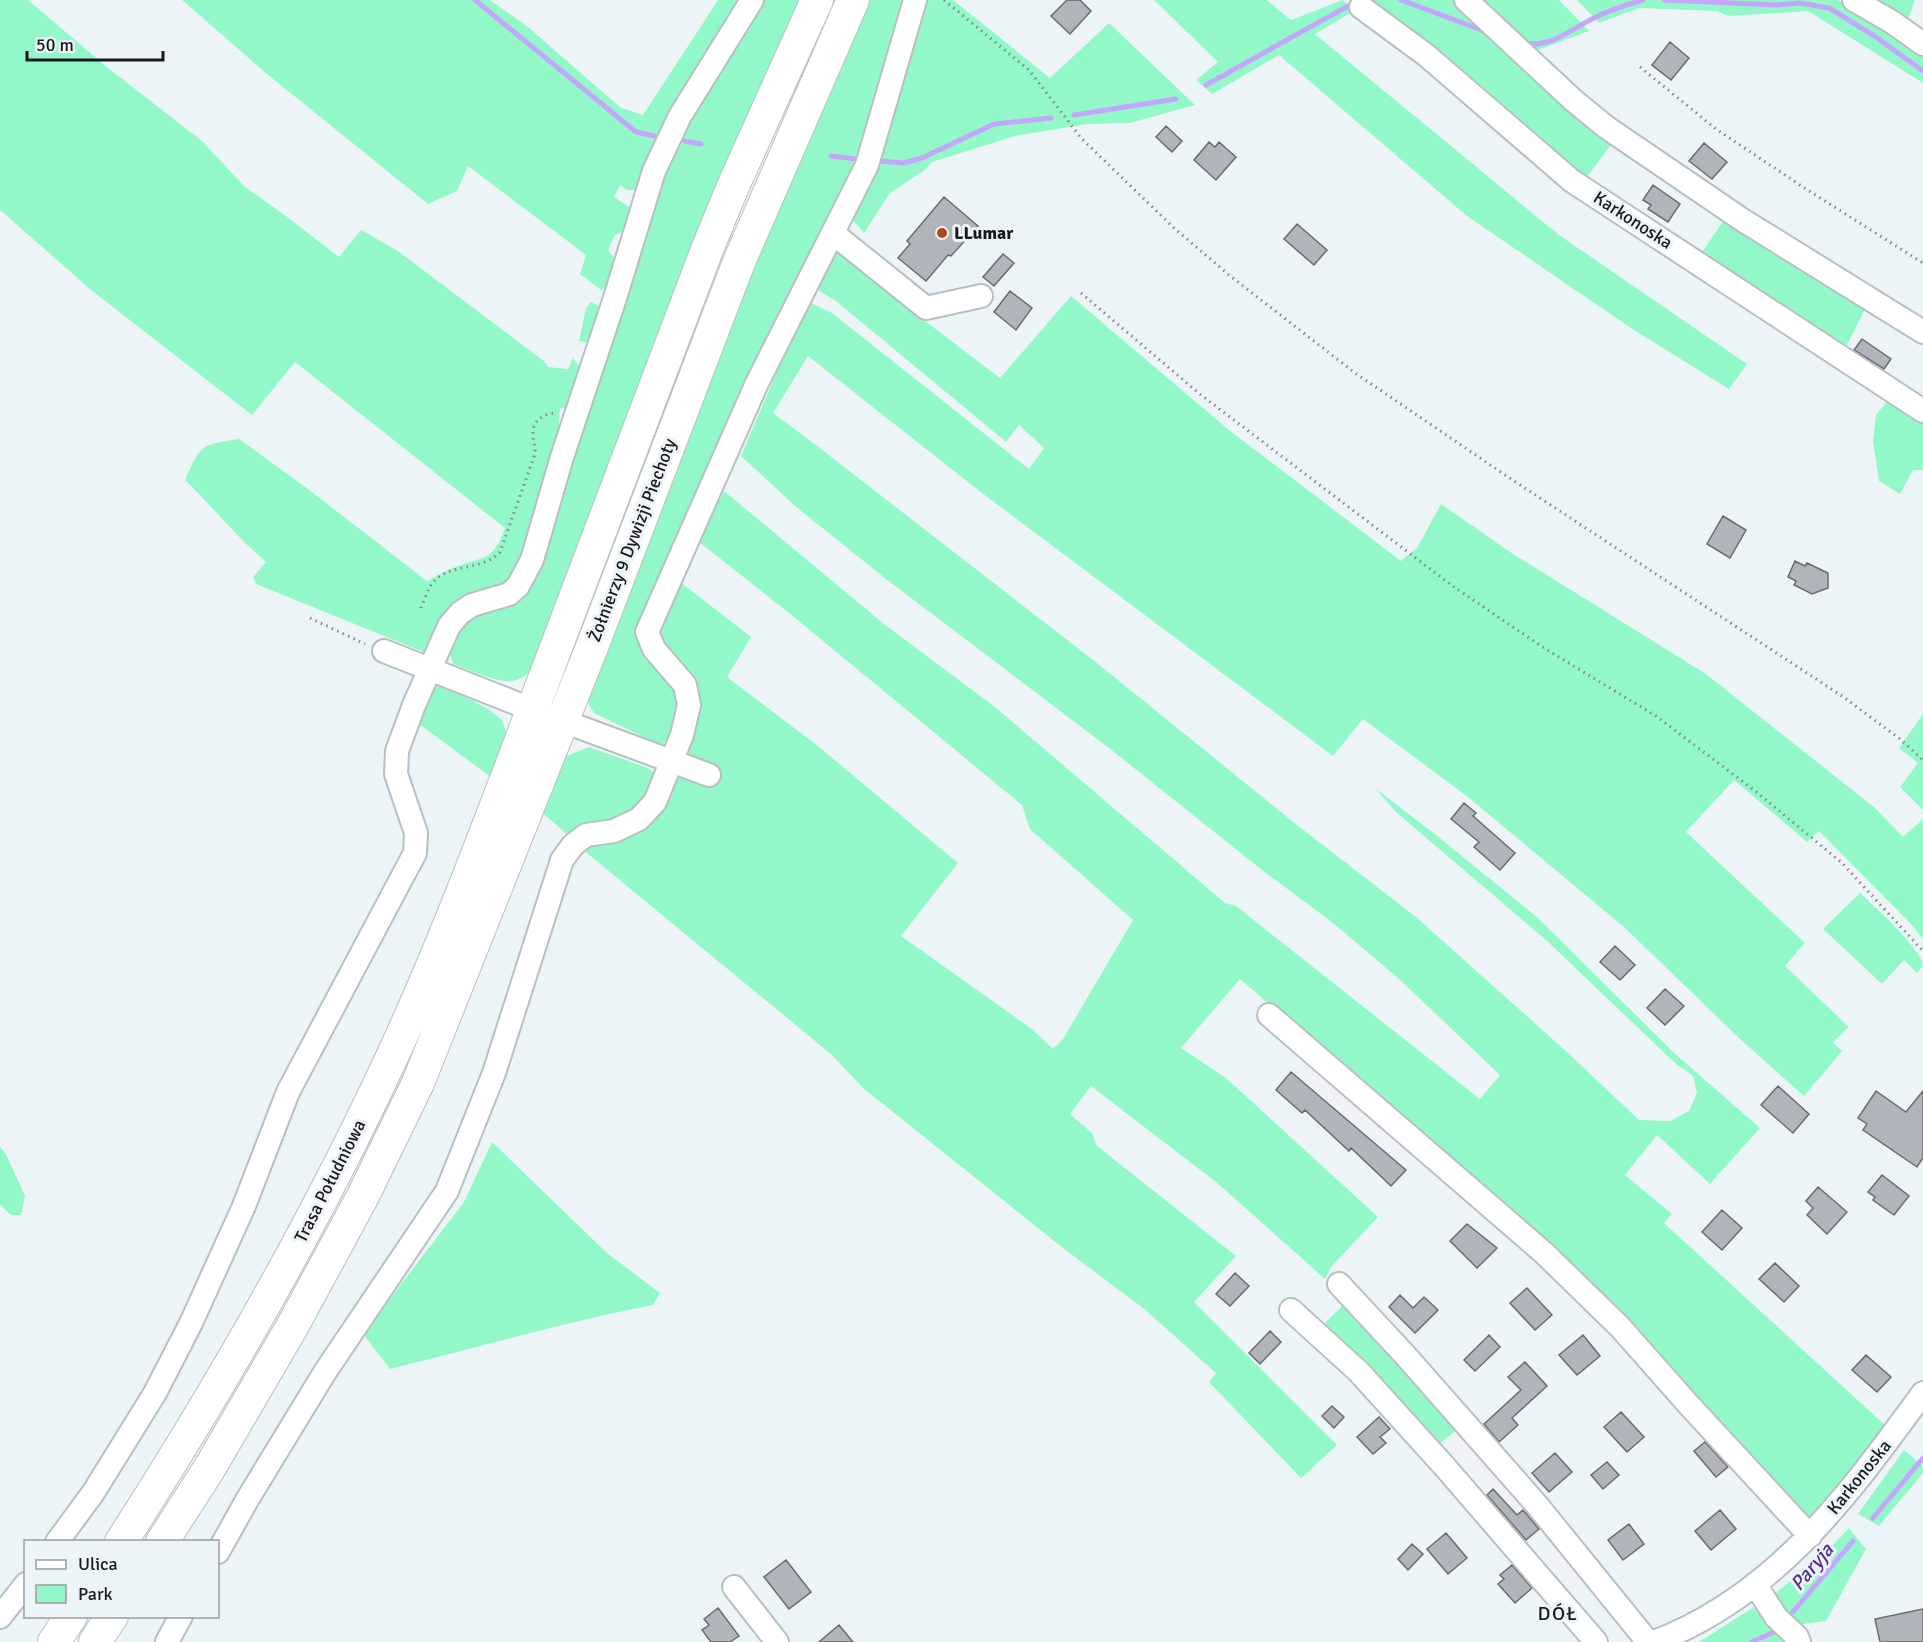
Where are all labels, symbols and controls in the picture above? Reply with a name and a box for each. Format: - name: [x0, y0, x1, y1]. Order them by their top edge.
- scale bar: [27, 24, 164, 62]
- text: 50 m: [36, 34, 74, 56]
- street label: Karkonoska: [1589, 186, 1677, 254]
- place label: LLumar: [954, 222, 1014, 244]
- marker: LLumar: [935, 226, 949, 240]
- street label: Żołnierzy 9 Dywizji Piechoty: [583, 435, 681, 645]
- street label: Trasa Południowa: [290, 1116, 370, 1246]
- street label: Karkonoska: [1822, 1435, 1896, 1519]
- water label: Paryja: [1785, 1538, 1840, 1596]
- legend: [24, 1540, 219, 1618]
- text: Ulica: [78, 1553, 118, 1575]
- text: Park: [78, 1583, 113, 1605]
- district label: DÓŁ: [1538, 1601, 1579, 1626]

